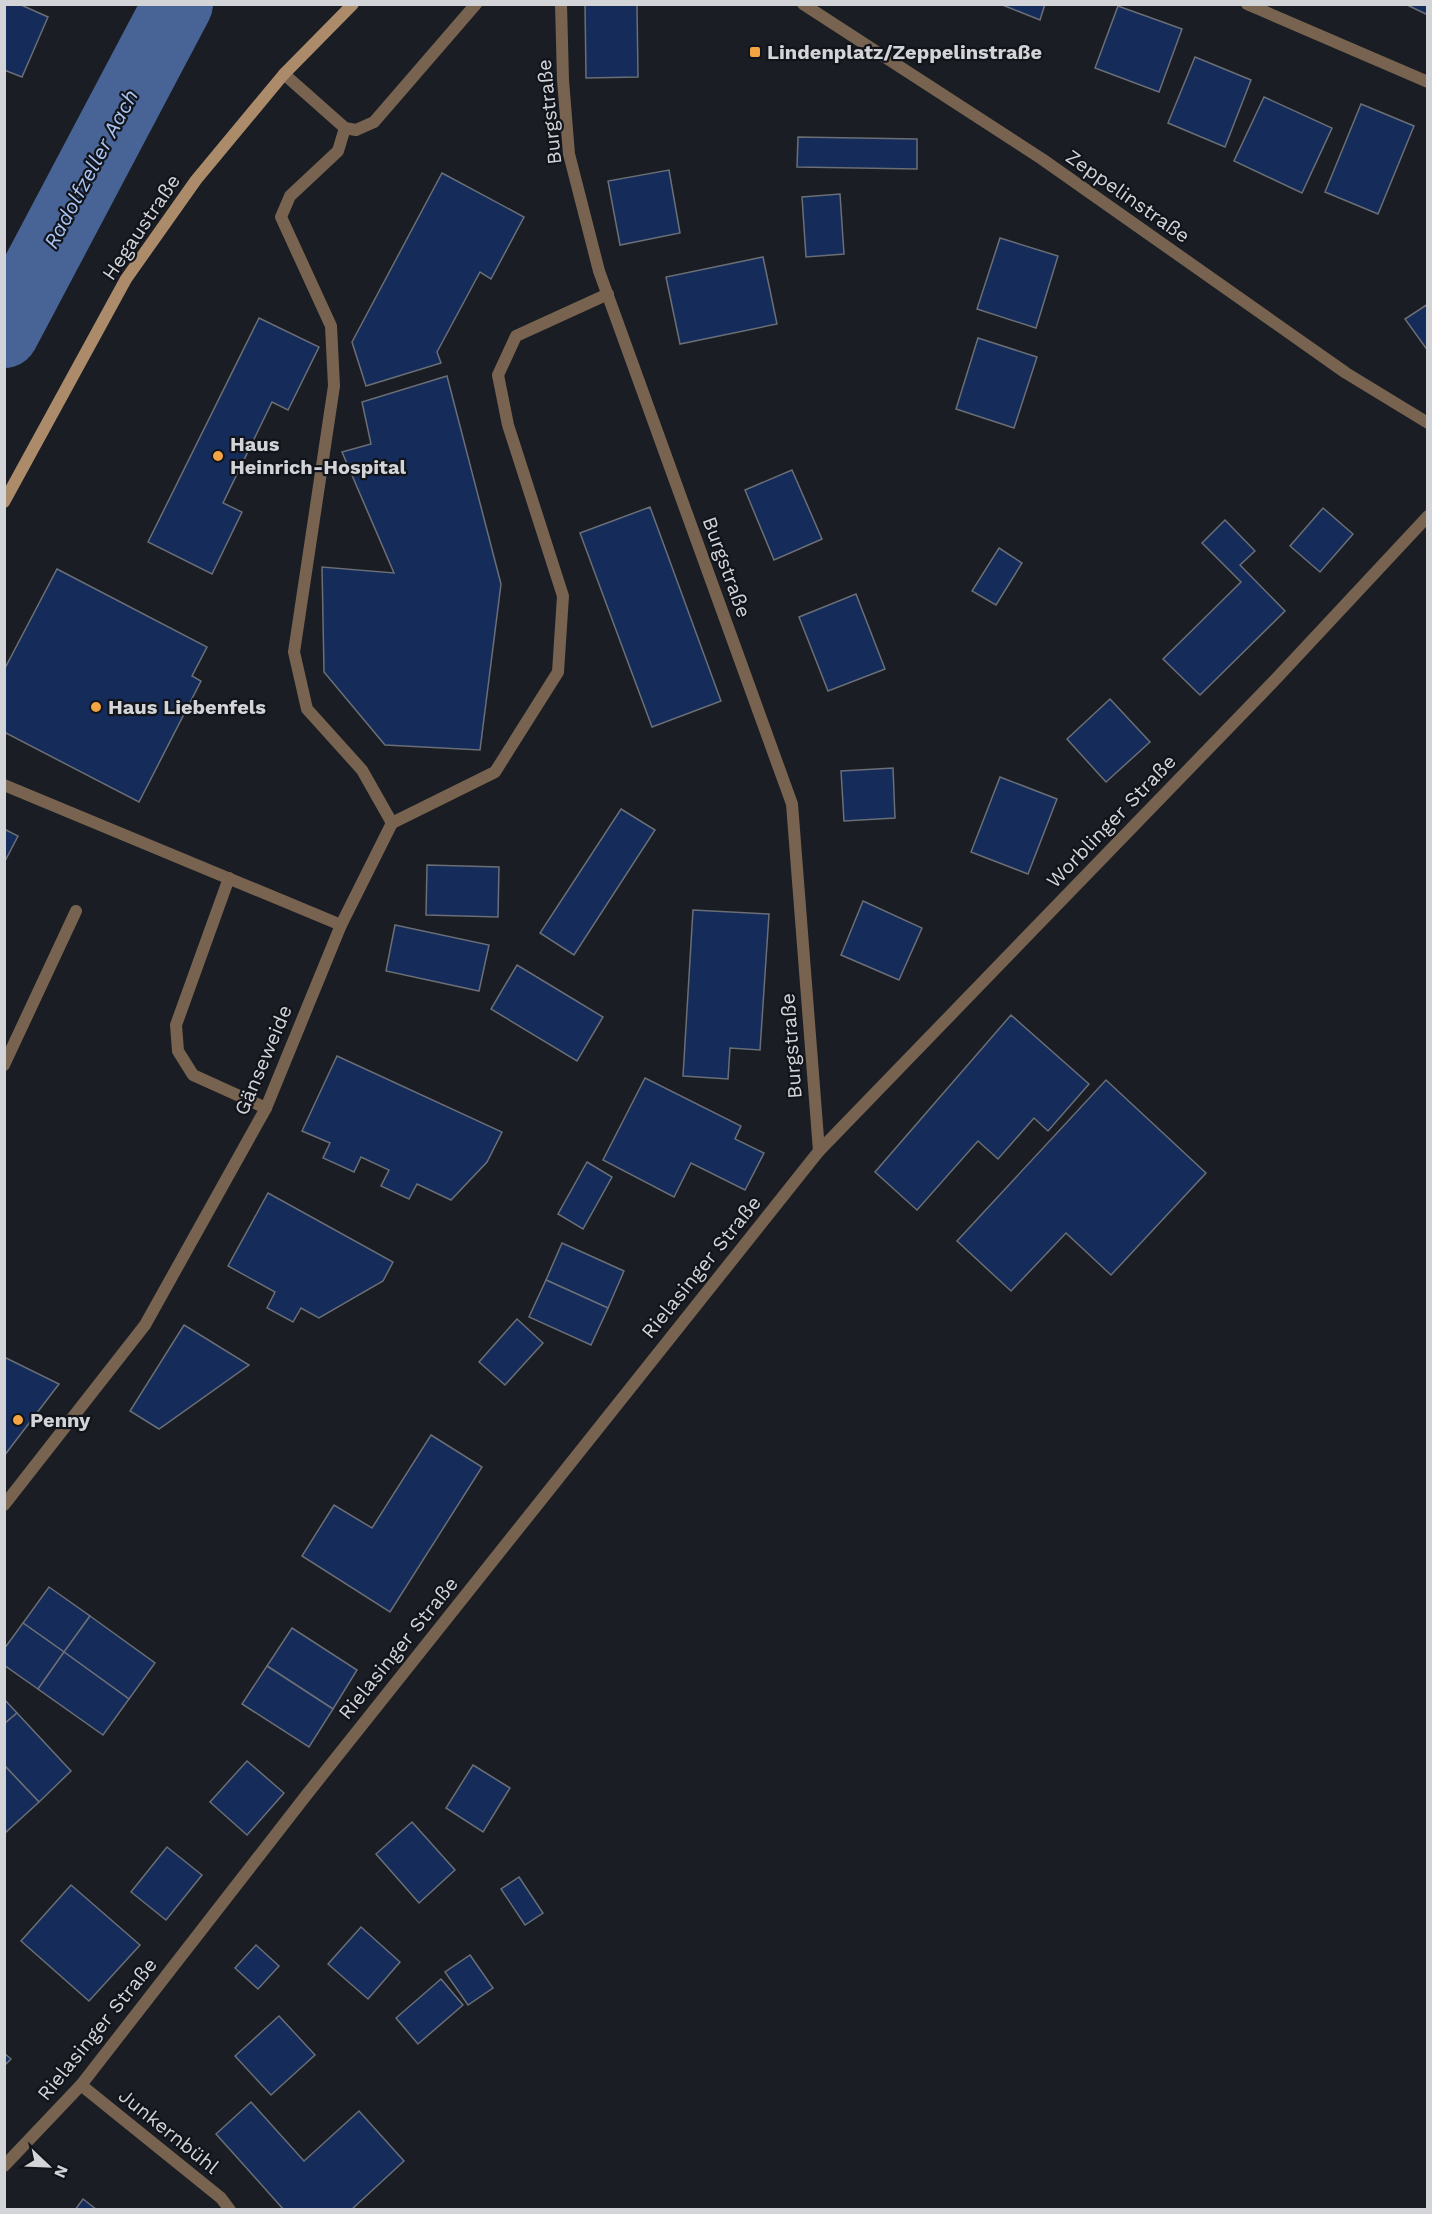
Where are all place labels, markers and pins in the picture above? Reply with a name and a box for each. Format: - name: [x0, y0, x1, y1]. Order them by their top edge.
- place label: Lindenplatz/Zeppelinstraße: [767, 40, 1042, 64]
- marker: Lindenplatz/Zeppelinstraße: [748, 45, 762, 59]
- place label: Haus Heinrich-Hospital: [230, 432, 407, 479]
- marker: Haus Heinrich-Hospital: [211, 449, 225, 463]
- place label: Haus Liebenfels: [108, 695, 266, 719]
- marker: Haus Liebenfels: [89, 700, 103, 714]
- place label: Penny: [30, 1408, 91, 1432]
- marker: Penny: [11, 1413, 25, 1427]

